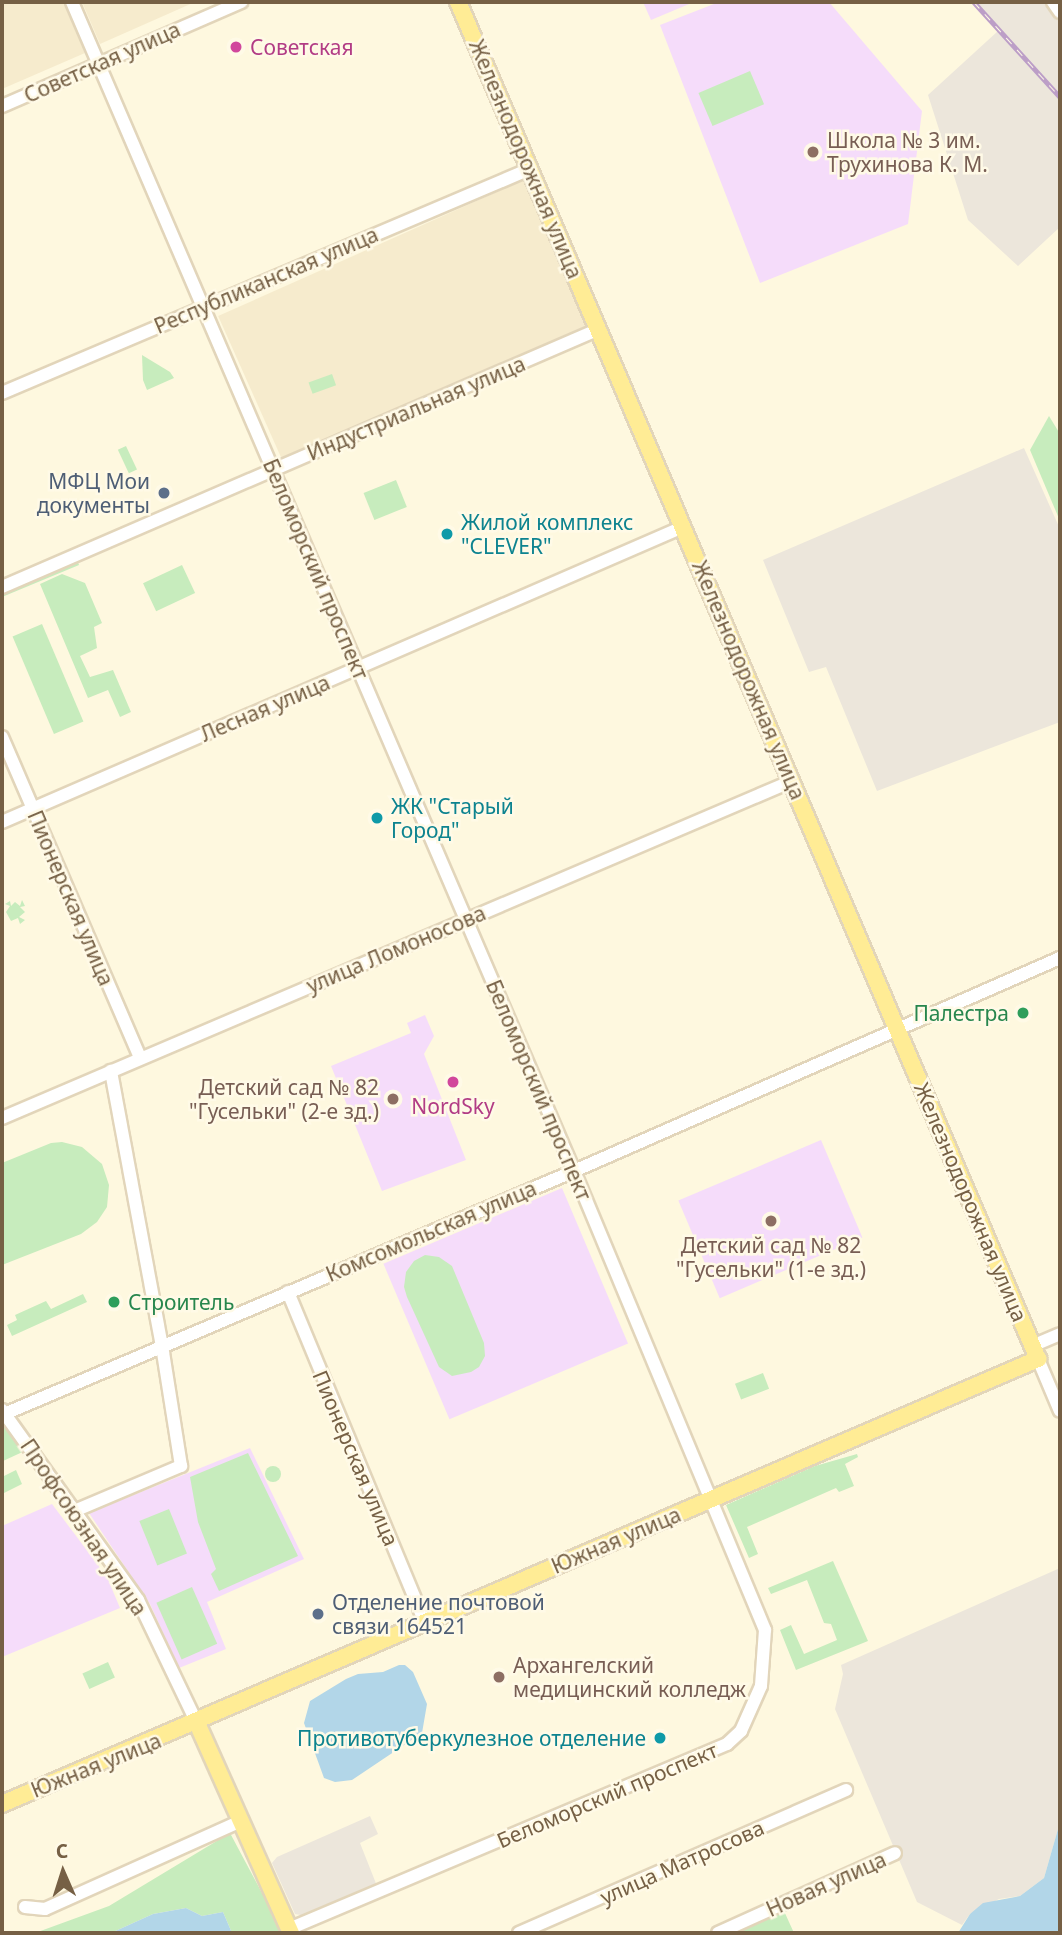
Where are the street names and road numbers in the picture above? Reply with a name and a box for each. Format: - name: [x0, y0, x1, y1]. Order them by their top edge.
- street label: Советская улица: [20, 16, 184, 108]
- street label: Железнодорожная улица: [464, 36, 588, 282]
- street label: Республиканская улица: [150, 221, 382, 339]
- street label: Индустриальная улица: [303, 351, 529, 465]
- street label: Беломорский проспект: [258, 455, 374, 683]
- street label: Железнодорожная улица: [687, 557, 811, 803]
- street label: Лесная улица: [196, 669, 334, 747]
- street label: Пионерская улица: [23, 807, 119, 989]
- street label: улица Ломоносова: [303, 900, 489, 998]
- street label: Беломорский проспект: [481, 976, 597, 1204]
- street label: Железнодорожная улица: [909, 1079, 1033, 1325]
- street label: Комсомольская улица: [322, 1175, 540, 1287]
- street label: Пионерская улица: [308, 1367, 404, 1549]
- street label: Профсоюзная улица: [16, 1434, 152, 1620]
- street label: Южная улица: [547, 1501, 685, 1579]
- street label: Южная улица: [27, 1727, 165, 1803]
- street label: Беломорский проспект: [493, 1737, 721, 1853]
- street label: улица Матросова: [596, 1815, 768, 1909]
- street label: Новая улица: [762, 1846, 890, 1922]

